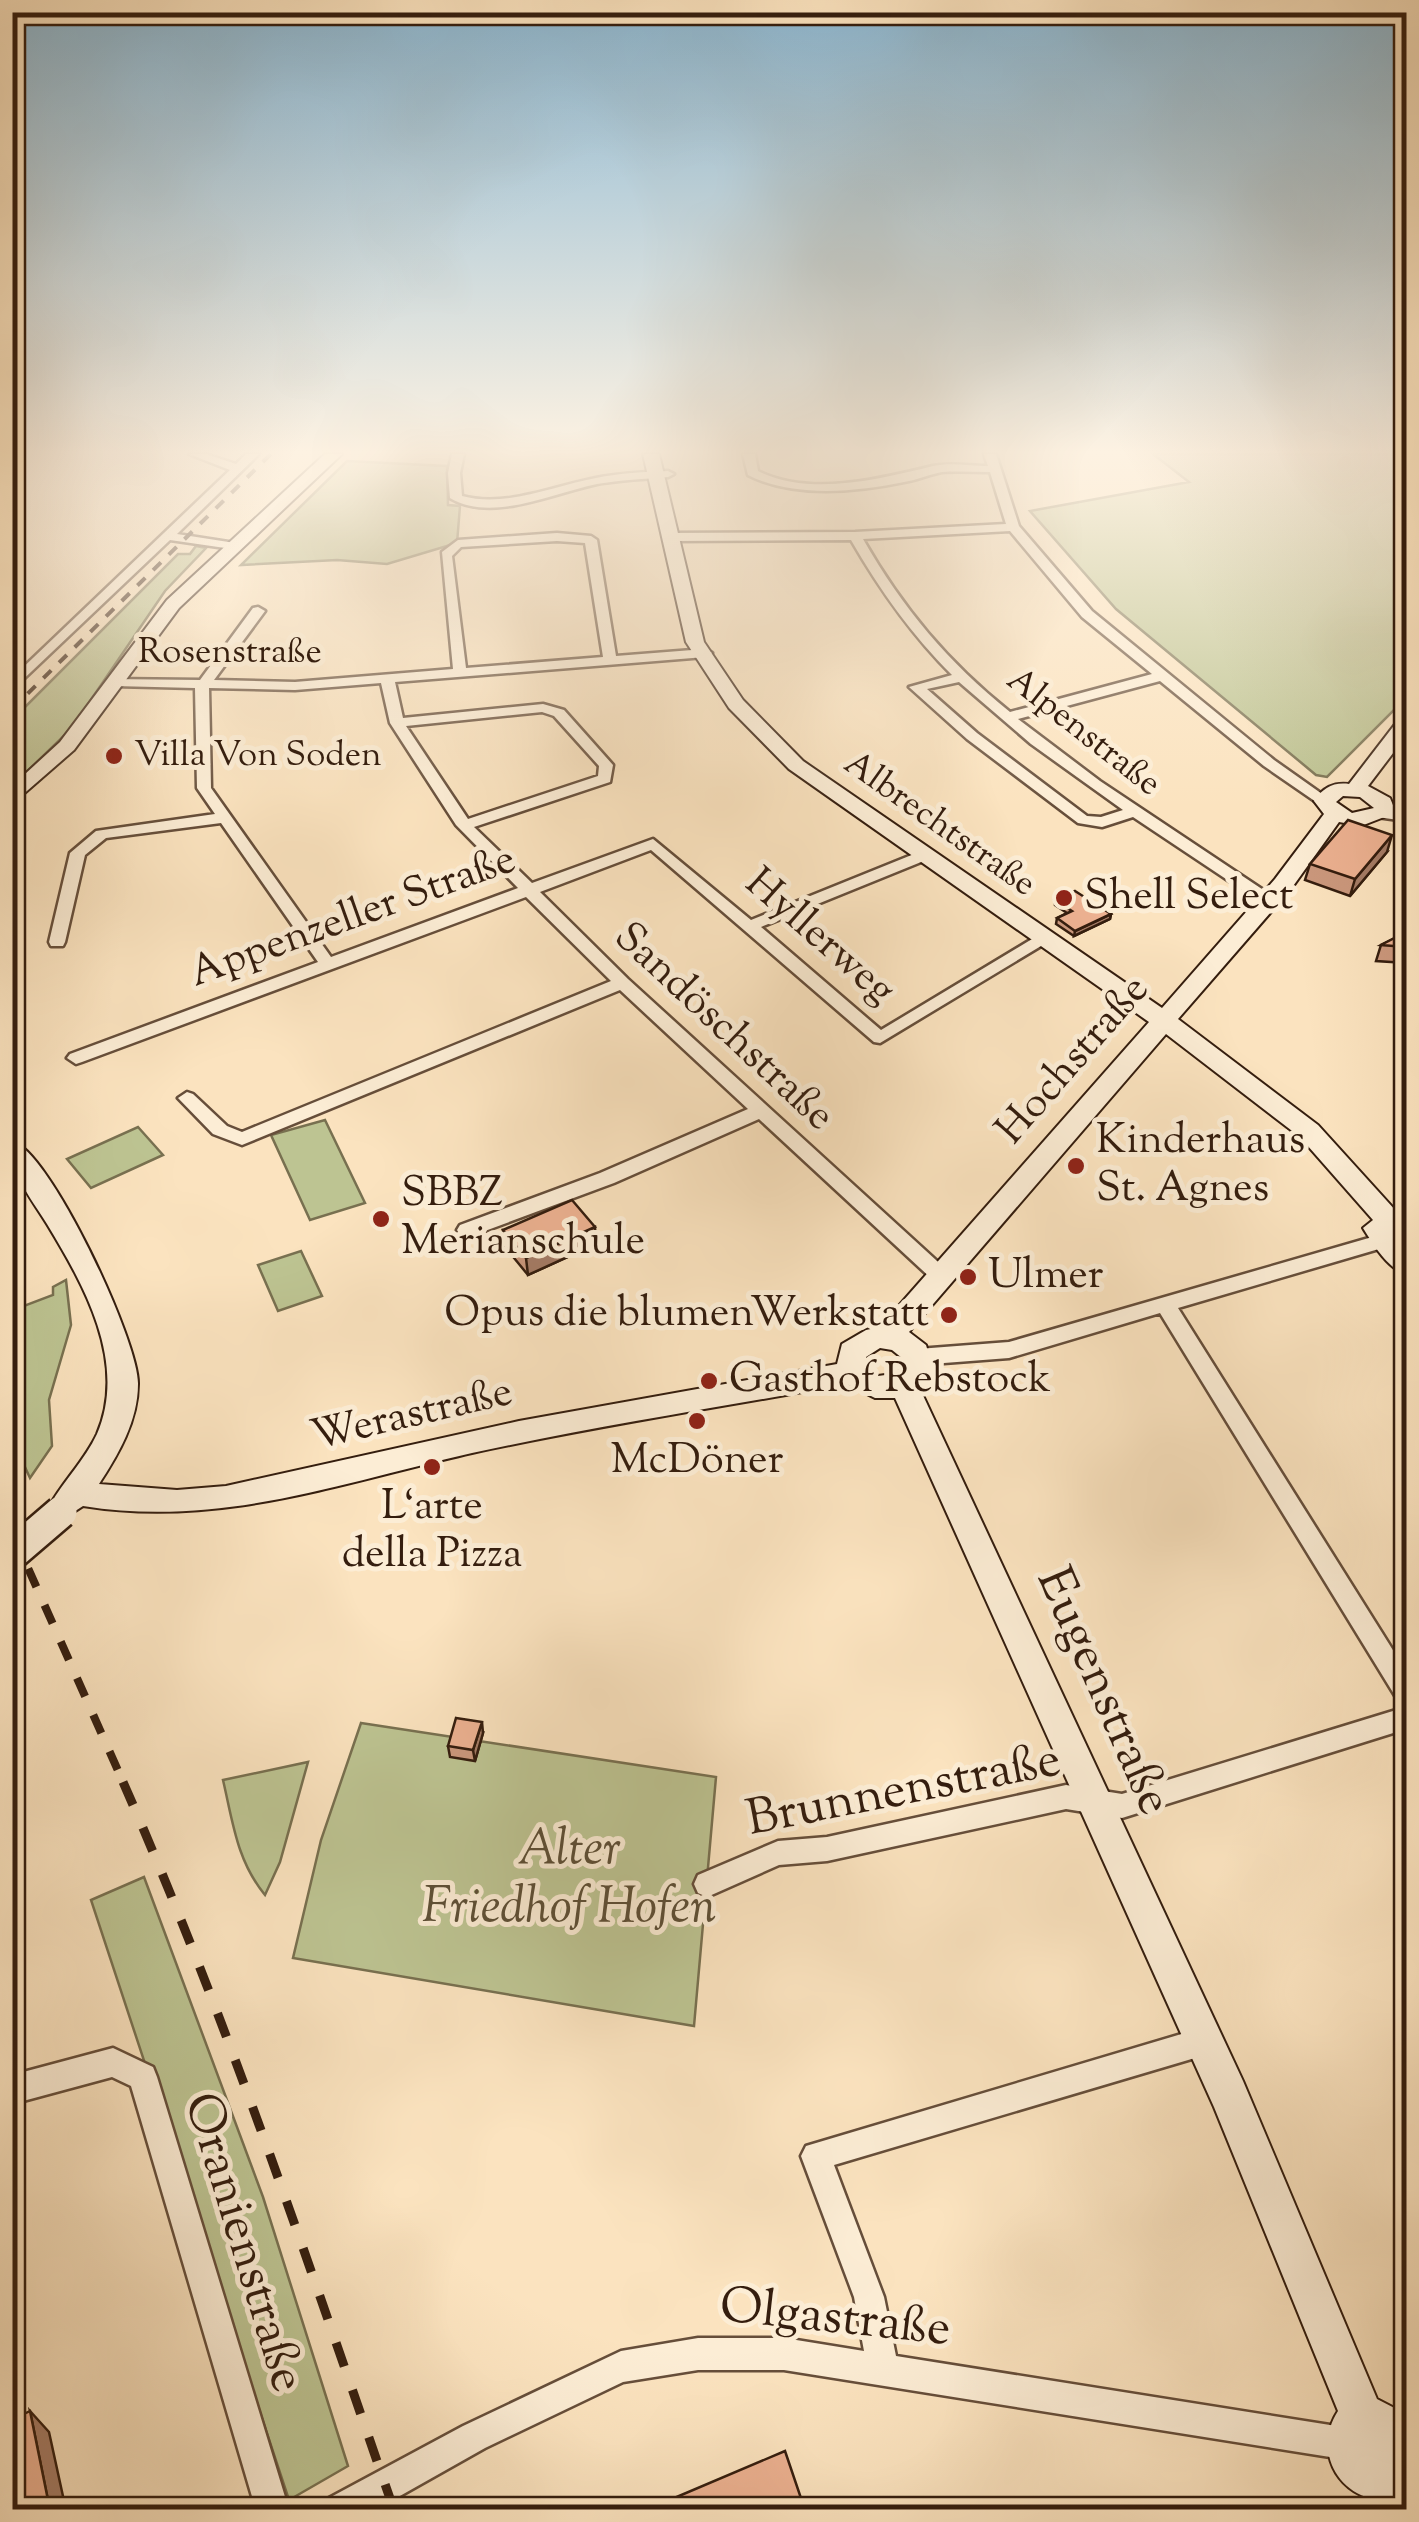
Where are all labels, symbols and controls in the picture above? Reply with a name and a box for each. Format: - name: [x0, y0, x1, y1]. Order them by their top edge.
- street label: Rosenstraße: [138, 628, 322, 679]
- street label: Alpenstraße: [995, 656, 1171, 810]
- place label: Villa Von Soden: [134, 731, 382, 782]
- street label: Albrechtstraße: [832, 740, 1046, 910]
- marker: Villa Von Soden: [103, 745, 125, 767]
- street label: Appenzeller Straße: [182, 831, 524, 1005]
- street label: Hyllerweg: [730, 855, 908, 1021]
- place label: Shell Select: [1084, 868, 1293, 928]
- marker: Shell Select: [1053, 887, 1075, 909]
- street label: Sandöschstraße: [599, 910, 847, 1146]
- street label: Hochstraße: [983, 963, 1165, 1159]
- place label: Kinderhaus St. Agnes: [1096, 1112, 1305, 1220]
- marker: Kinderhaus St. Agnes: [1065, 1155, 1087, 1177]
- place label: SBBZ Merianschule: [401, 1165, 645, 1273]
- marker: SBBZ Merianschule: [370, 1208, 392, 1230]
- place label: Ulmer: [988, 1247, 1104, 1307]
- marker: Ulmer: [957, 1266, 979, 1288]
- place label: Opus die blumenWerkstatt: [444, 1285, 929, 1345]
- marker: Opus die blumenWerkstatt: [938, 1304, 960, 1326]
- place label: Gasthof Rebstock: [729, 1351, 1051, 1411]
- street label: Werastraße: [305, 1364, 519, 1468]
- marker: Gasthof Rebstock: [698, 1370, 720, 1392]
- marker: McDöner: [686, 1410, 708, 1432]
- place label: McDöner: [611, 1432, 784, 1492]
- marker: L‘arte della Pizza: [421, 1456, 443, 1478]
- place label: L‘arte della Pizza: [342, 1478, 522, 1586]
- street label: Eugenstraße: [1015, 1557, 1189, 1827]
- street label: Brunnenstraße: [741, 1726, 1067, 1858]
- park label: Alter Friedhof Hofen: [422, 1815, 716, 1945]
- street label: Oranienstraße: [162, 2085, 322, 2401]
- street label: Olgastraße: [716, 2272, 954, 2368]

